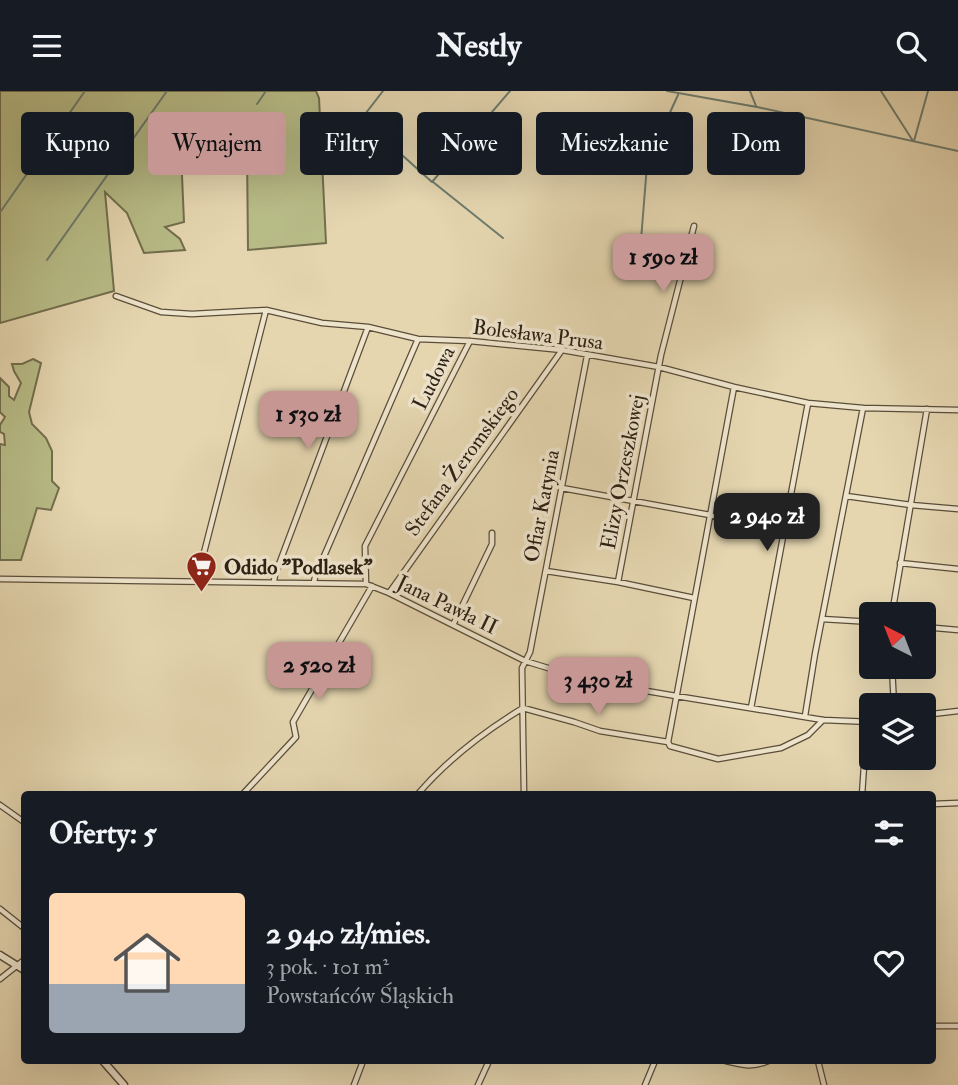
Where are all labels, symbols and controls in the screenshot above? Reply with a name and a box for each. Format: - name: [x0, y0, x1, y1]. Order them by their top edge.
- text: Nestly: [437, 26, 521, 66]
- icon: menu: [28, 27, 66, 65]
- icon: search: [892, 27, 930, 65]
- chip: Kupno: [21, 112, 134, 175]
- chip: Wynajem: [148, 112, 286, 175]
- chip: Filtry: [300, 112, 403, 175]
- chip: Nowe: [417, 112, 522, 175]
- chip: Mieszkanie: [536, 112, 693, 175]
- chip: Dom: [707, 112, 805, 175]
- pin: 1 590 zł: [591, 235, 735, 294]
- text: 1 590 zł: [629, 242, 697, 271]
- street label: Bolesława Prusa: [471, 314, 605, 356]
- street label: Ludowa: [407, 341, 462, 414]
- street label: Stefana Żeromskiego: [399, 382, 525, 542]
- pin: 1 530 zł: [236, 391, 380, 451]
- street label: Elizy Orzeszkowej: [595, 392, 651, 552]
- text: 1 530 zł: [275, 399, 341, 428]
- street label: Ofiar Katynia: [518, 447, 566, 564]
- pin: 2 940 zł: [695, 493, 839, 553]
- text: 2 940 zł: [730, 501, 804, 530]
- supermarket icon: Odido "Podlasek": [184, 550, 218, 594]
- place label: Odido "Podlasek": [224, 554, 373, 581]
- street label: Jana Pawła II: [391, 569, 502, 641]
- north arrow: [859, 602, 936, 679]
- map controls: [859, 602, 936, 770]
- pin: 2 520 zł: [247, 643, 391, 702]
- text: 2 520 zł: [283, 650, 355, 679]
- pin: 3 430 zł: [526, 657, 670, 717]
- text: 3 430 zł: [564, 665, 632, 694]
- button: layers: [859, 693, 936, 770]
- icon: filters: [870, 814, 908, 852]
- text: Oferty: 5: [49, 815, 157, 852]
- text: 2 940 zł/mies.: [266, 915, 431, 952]
- icon: home: [105, 921, 189, 1005]
- icon: heart: [870, 944, 908, 982]
- text: 3 pok. · 101 m²: [266, 952, 389, 981]
- text: Powstańców Śląskich: [266, 981, 454, 1010]

